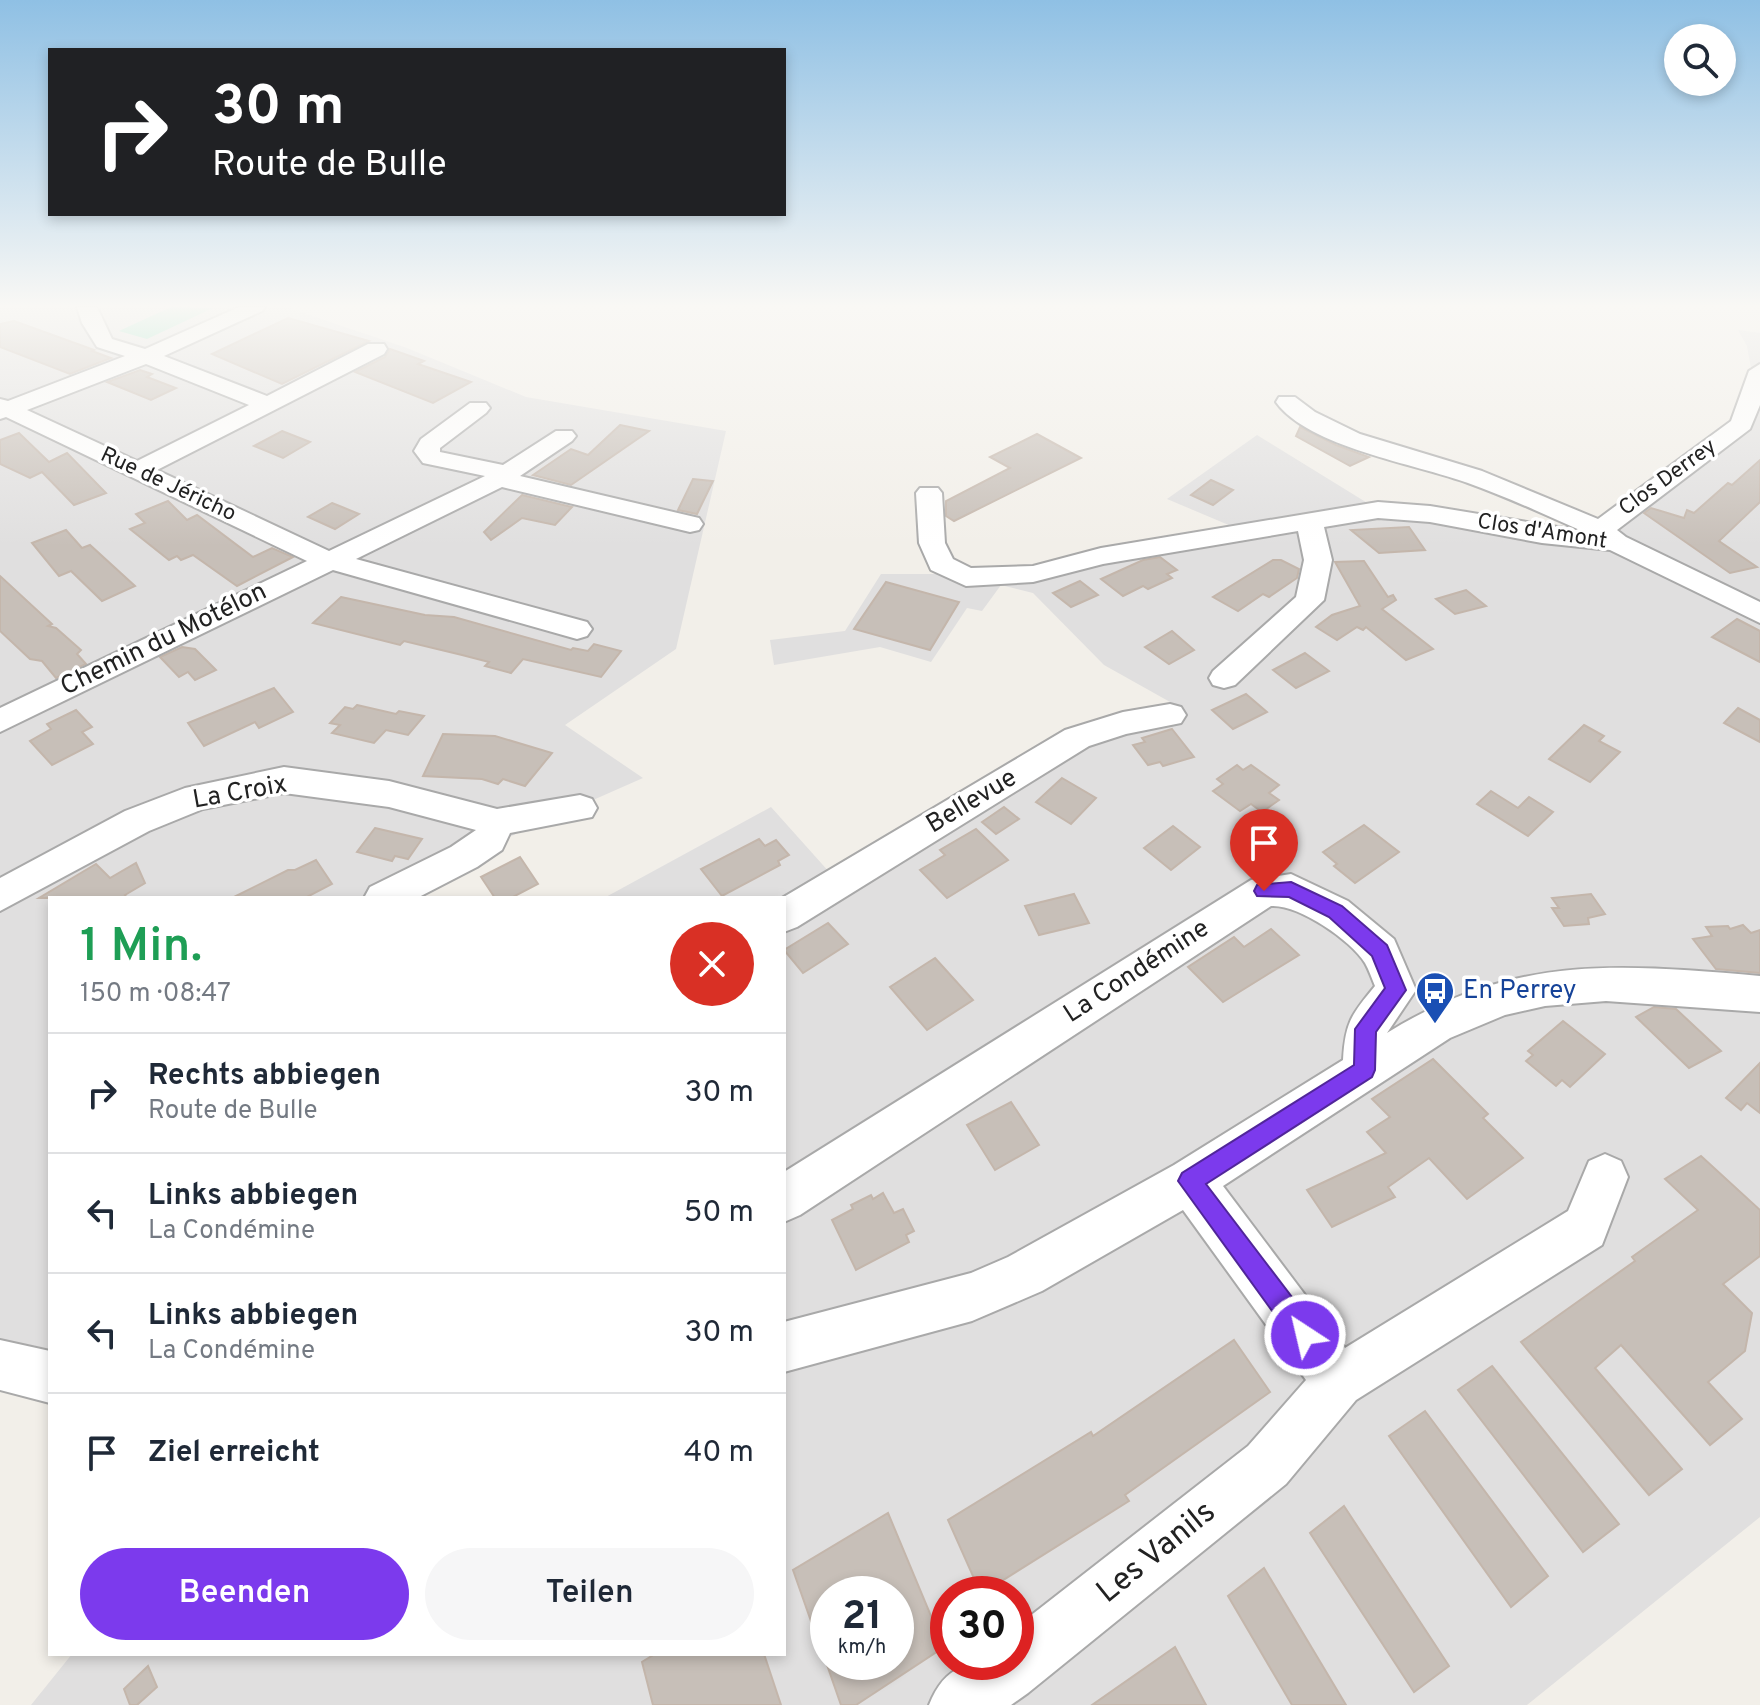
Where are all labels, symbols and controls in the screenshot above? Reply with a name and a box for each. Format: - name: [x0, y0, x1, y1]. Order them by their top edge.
- map controls: [1664, 24, 1736, 96]
- button: search: [1664, 24, 1736, 96]
- text: 30 m: [212, 74, 345, 144]
- icon: right: [80, 80, 184, 184]
- text: Route de Bulle: [212, 143, 447, 189]
- street label: Clos Derrey: [1614, 434, 1722, 522]
- street label: Rue de Jéricho: [96, 442, 240, 528]
- street label: Clos d'Amont: [1475, 508, 1609, 556]
- street label: Chemin du Motélon: [55, 576, 273, 704]
- street label: Bellevue: [921, 762, 1023, 842]
- street label: La Croix: [190, 768, 290, 818]
- pin: [1230, 809, 1298, 891]
- icon: arrive: [1242, 821, 1286, 865]
- street label: La Condémine: [1058, 913, 1216, 1031]
- text: 1 Min.: [80, 918, 202, 978]
- button: close: [670, 922, 754, 1006]
- bus stop icon: En Perrey: [1414, 970, 1456, 1025]
- place label: En Perrey: [1463, 975, 1577, 1008]
- text: 150 m · 08:47: [80, 978, 231, 1011]
- text: Rechts abbiegen: [148, 1058, 381, 1095]
- icon: right: [80, 1071, 124, 1115]
- text: 30 m: [685, 1075, 754, 1112]
- text: Route de Bulle: [148, 1095, 317, 1128]
- text: Links abbiegen: [148, 1178, 358, 1215]
- icon: left: [80, 1191, 124, 1235]
- text: 50 m: [684, 1195, 754, 1232]
- text: La Condémine: [148, 1215, 315, 1248]
- position arrow: [1263, 1293, 1347, 1377]
- text: Links abbiegen: [148, 1298, 358, 1335]
- icon: left: [80, 1311, 124, 1355]
- text: 30 m: [685, 1315, 754, 1352]
- text: La Condémine: [148, 1335, 315, 1368]
- icon: arrive: [80, 1431, 124, 1475]
- text: Ziel erreicht: [148, 1435, 320, 1472]
- text: 40 m: [684, 1435, 754, 1472]
- street label: Les Vanils: [1089, 1493, 1225, 1613]
- button: Beenden: [80, 1548, 409, 1640]
- button: Teilen: [425, 1548, 754, 1640]
- speed limit sign: 30: [930, 1576, 1034, 1680]
- text: 21: [842, 1593, 882, 1643]
- text: km/h: [838, 1635, 886, 1661]

